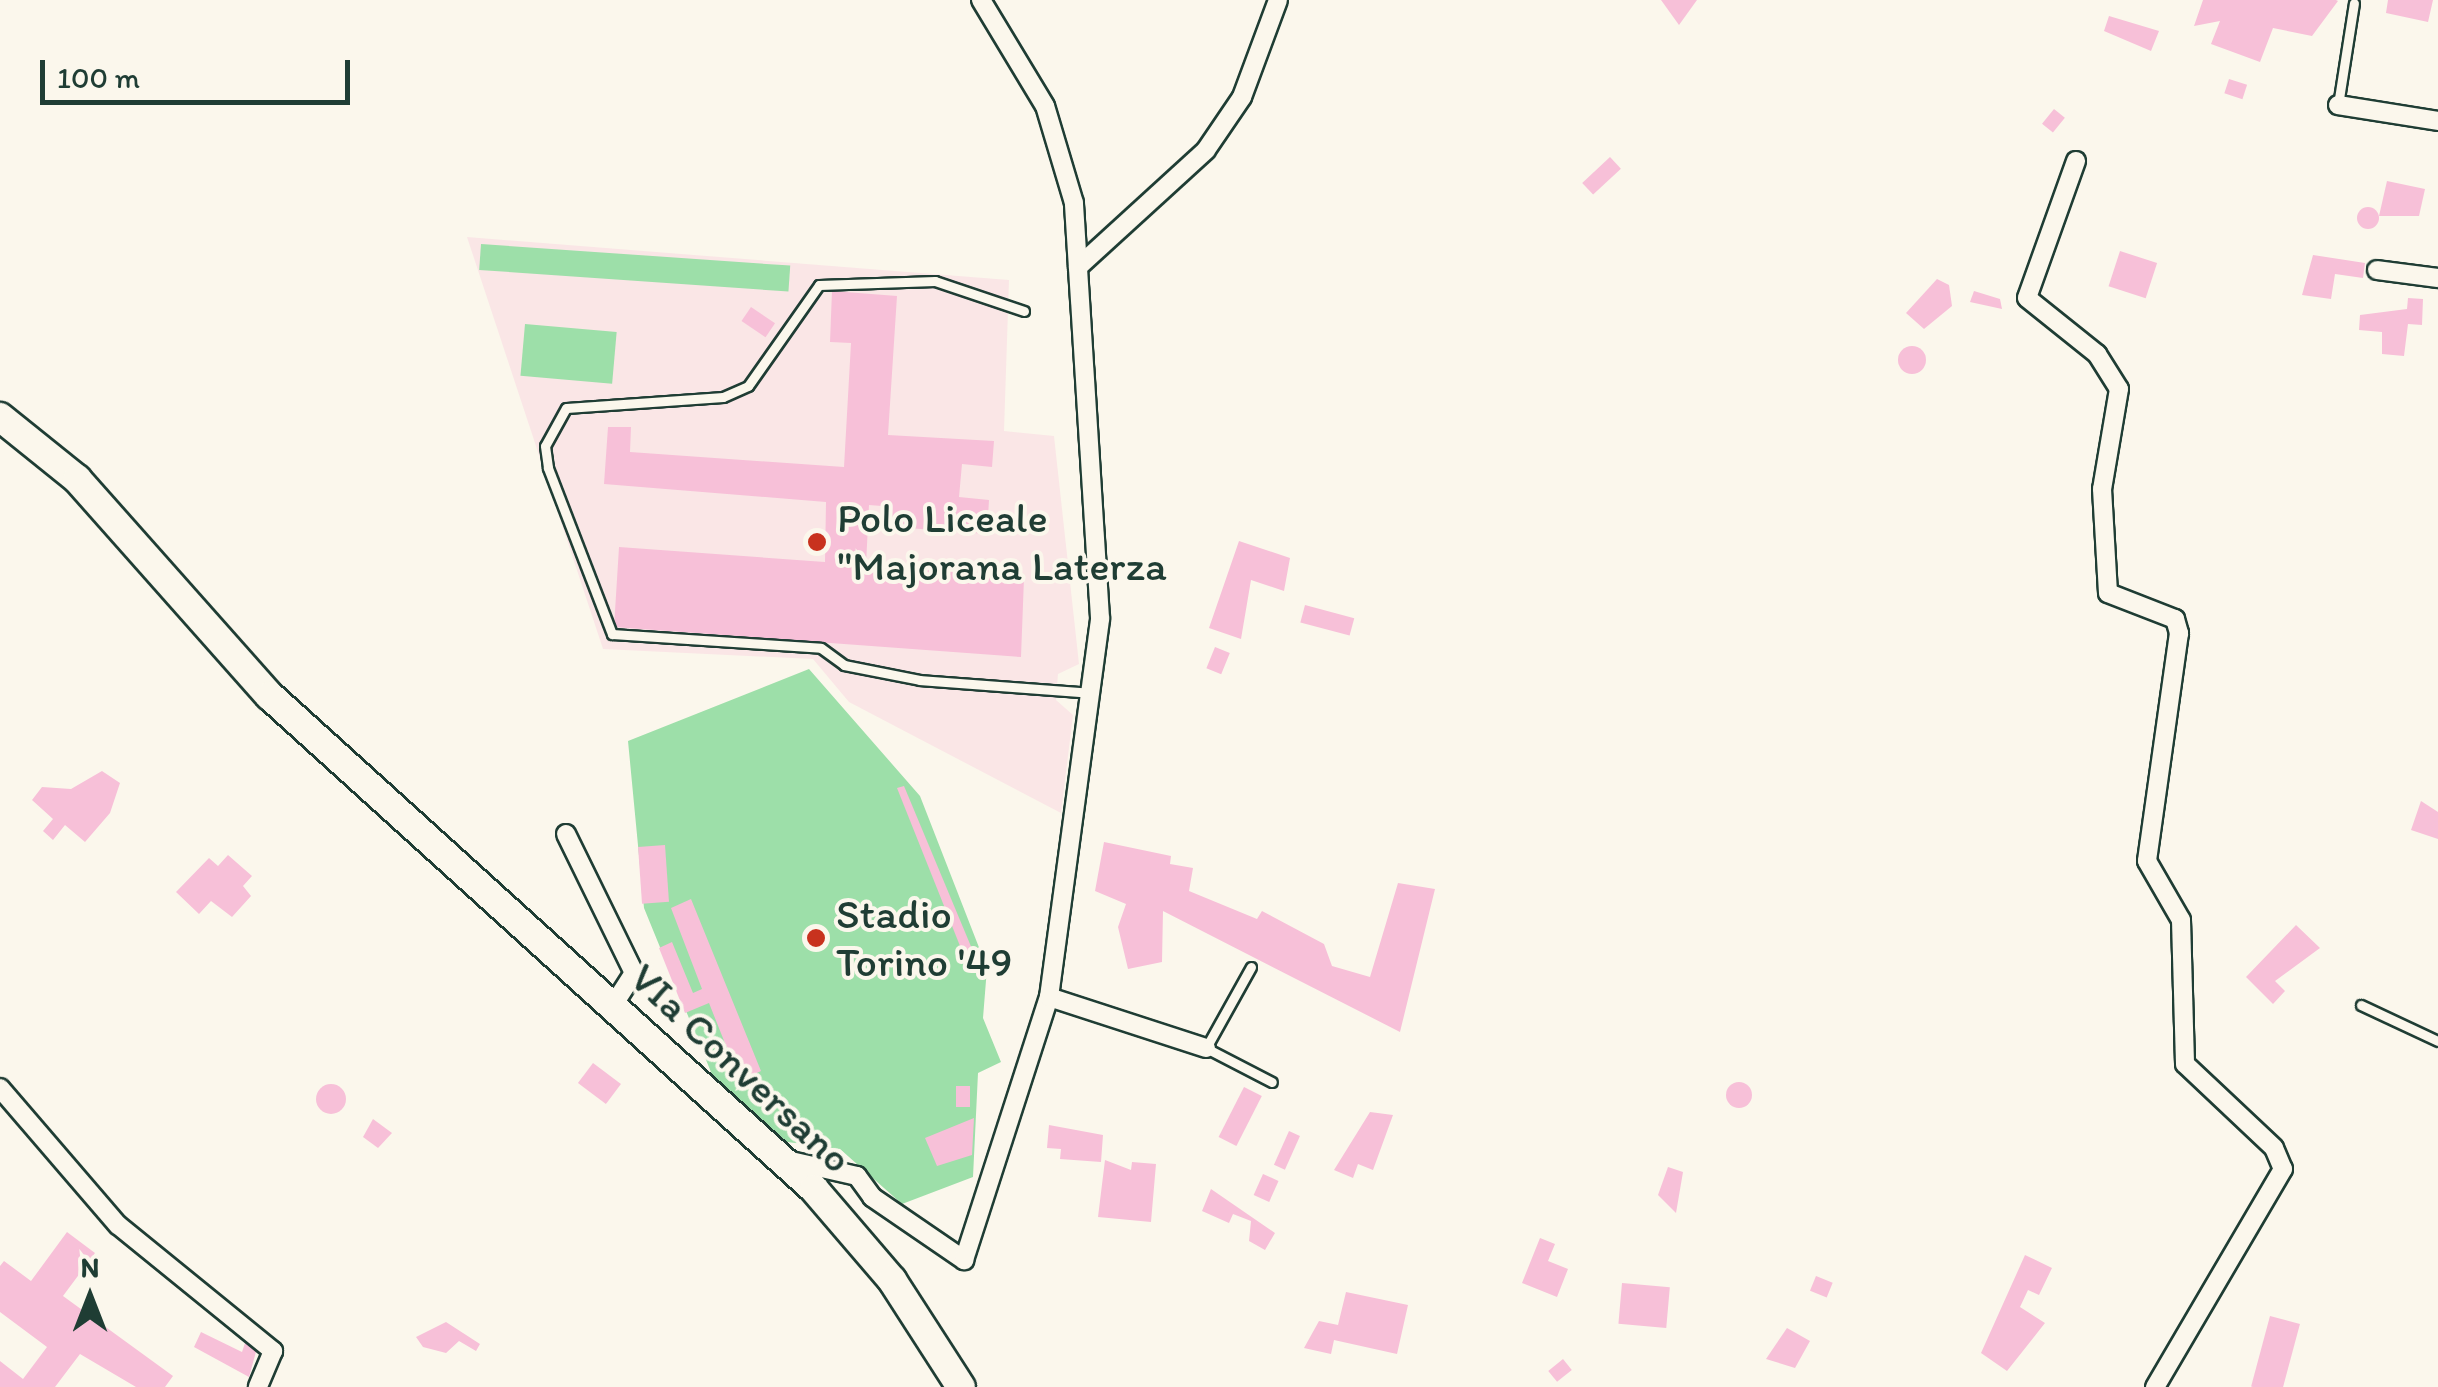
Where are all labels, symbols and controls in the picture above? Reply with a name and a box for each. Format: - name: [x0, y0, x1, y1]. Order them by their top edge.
- scale bar: [45, 40, 355, 102]
- text: 100 m: [57, 59, 140, 96]
- place label: Polo Liceale "Majorana Laterza: [837, 493, 1167, 592]
- marker: Polo Liceale "Majorana Laterza: [806, 531, 828, 553]
- place label: Stadio Torino '49: [836, 889, 1013, 988]
- marker: Stadio Torino '49: [805, 927, 827, 949]
- street label: VIa Conversano: [620, 953, 862, 1183]
- north arrow: [40, 1247, 140, 1347]
- text: N: [81, 1250, 99, 1284]

